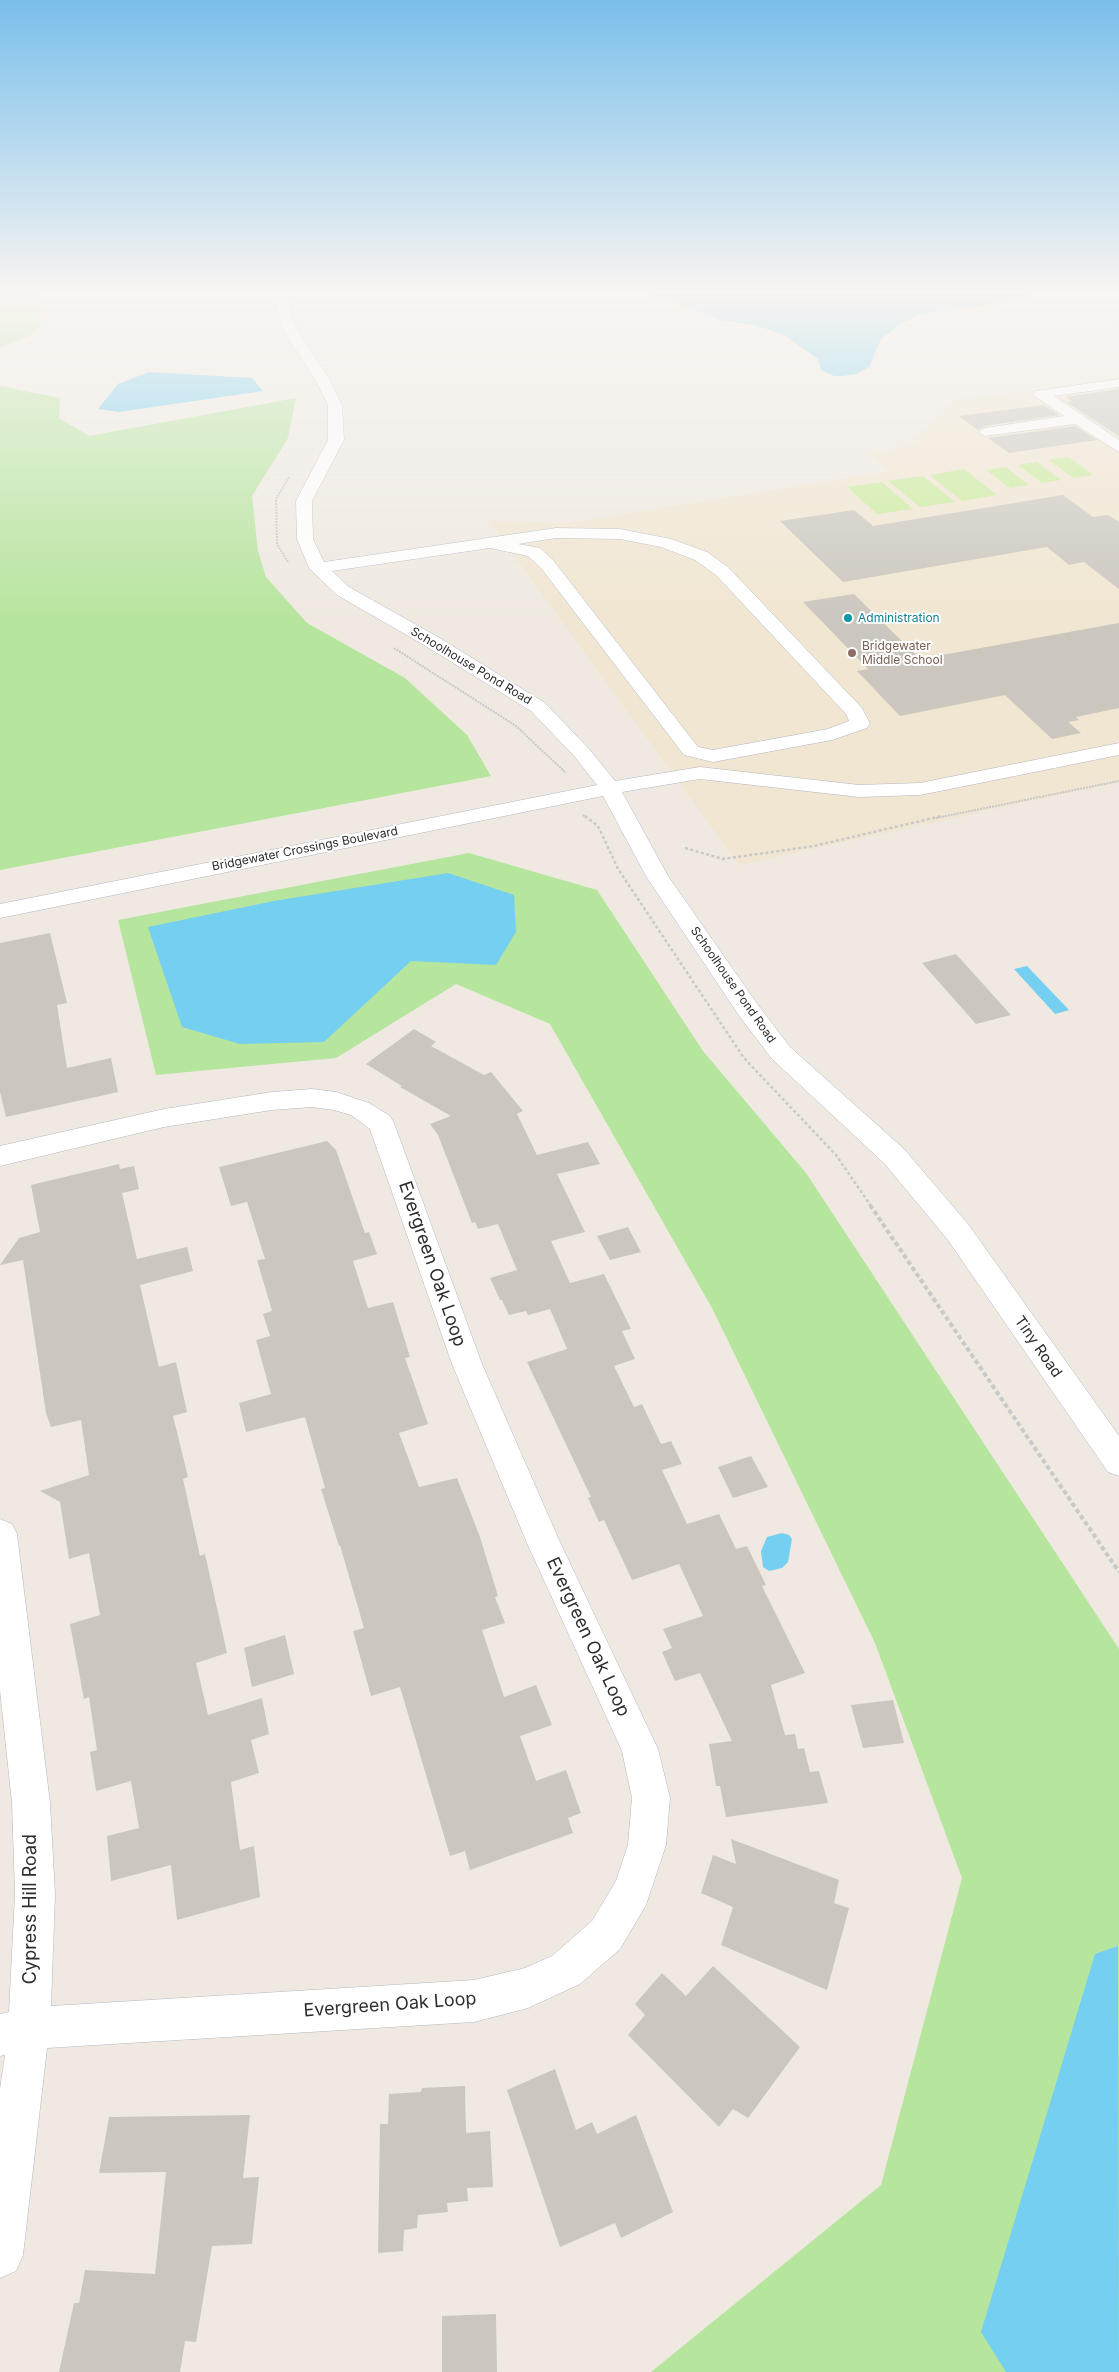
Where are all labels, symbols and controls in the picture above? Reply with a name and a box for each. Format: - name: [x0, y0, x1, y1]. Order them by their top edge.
- place label: Administration: [858, 611, 940, 625]
- marker: Administration: [842, 612, 854, 624]
- street label: Schoolhouse Pond Road: [408, 624, 534, 708]
- place label: Bridgewater Middle School: [862, 639, 943, 667]
- marker: Bridgewater Middle School: [846, 647, 858, 659]
- street label: Bridgewater Crossings Boulevard: [211, 824, 399, 874]
- street label: Schoolhouse Pond Road: [687, 924, 779, 1046]
- street label: Evergreen Oak Loop: [394, 1179, 470, 1349]
- street label: Tiny Road: [1010, 1313, 1066, 1381]
- street label: Evergreen Oak Loop: [542, 1554, 634, 1720]
- street label: Cypress Hill Road: [20, 1834, 42, 1984]
- street label: Evergreen Oak Loop: [303, 1988, 477, 2022]

